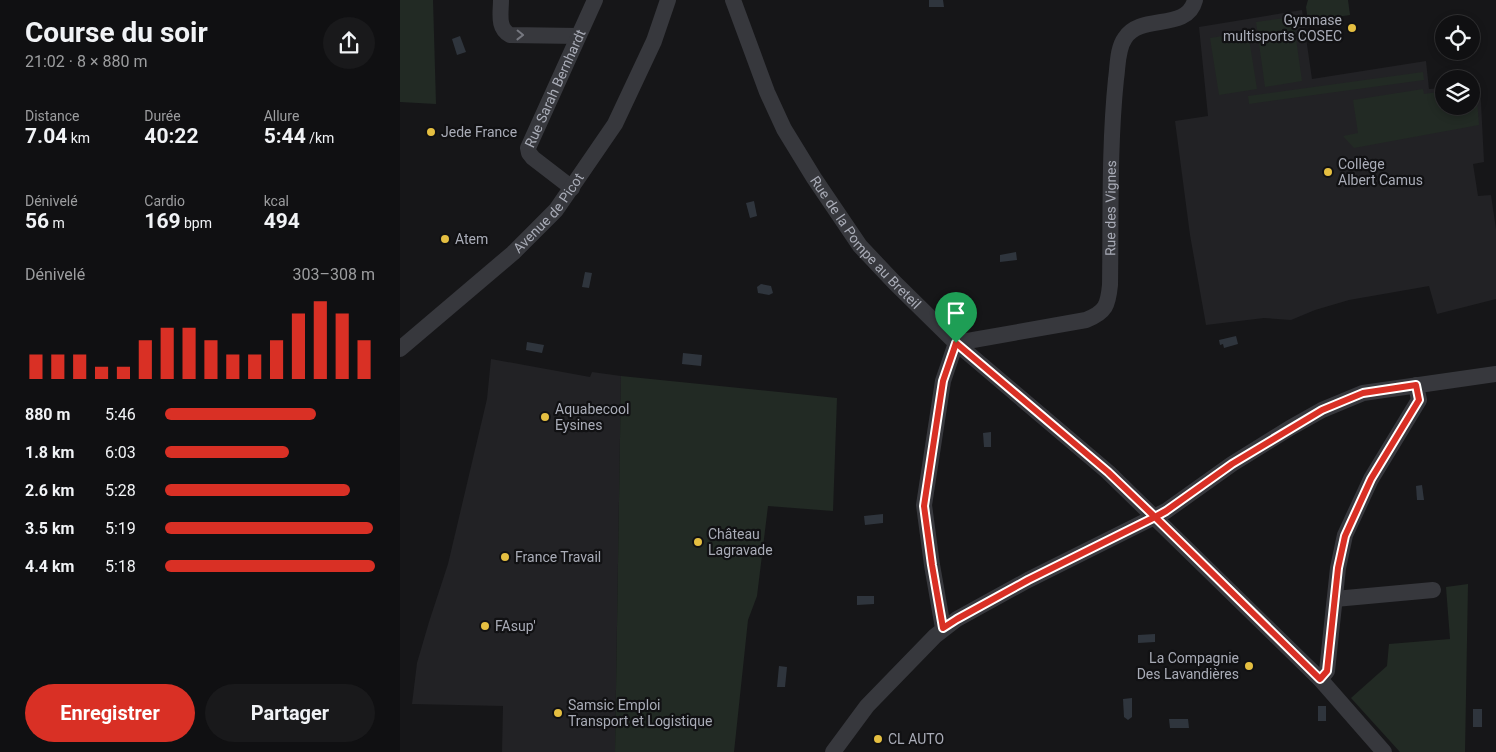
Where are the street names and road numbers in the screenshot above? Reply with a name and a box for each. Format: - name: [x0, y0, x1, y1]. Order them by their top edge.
- street label: Rue Sarah Bernhardt: [521, 27, 589, 150]
- street label: Rue des Vignes: [1102, 160, 1119, 256]
- street label: Avenue de Picot: [510, 170, 587, 256]
- street label: Rue de la Pompe au Breteil: [807, 173, 924, 312]

